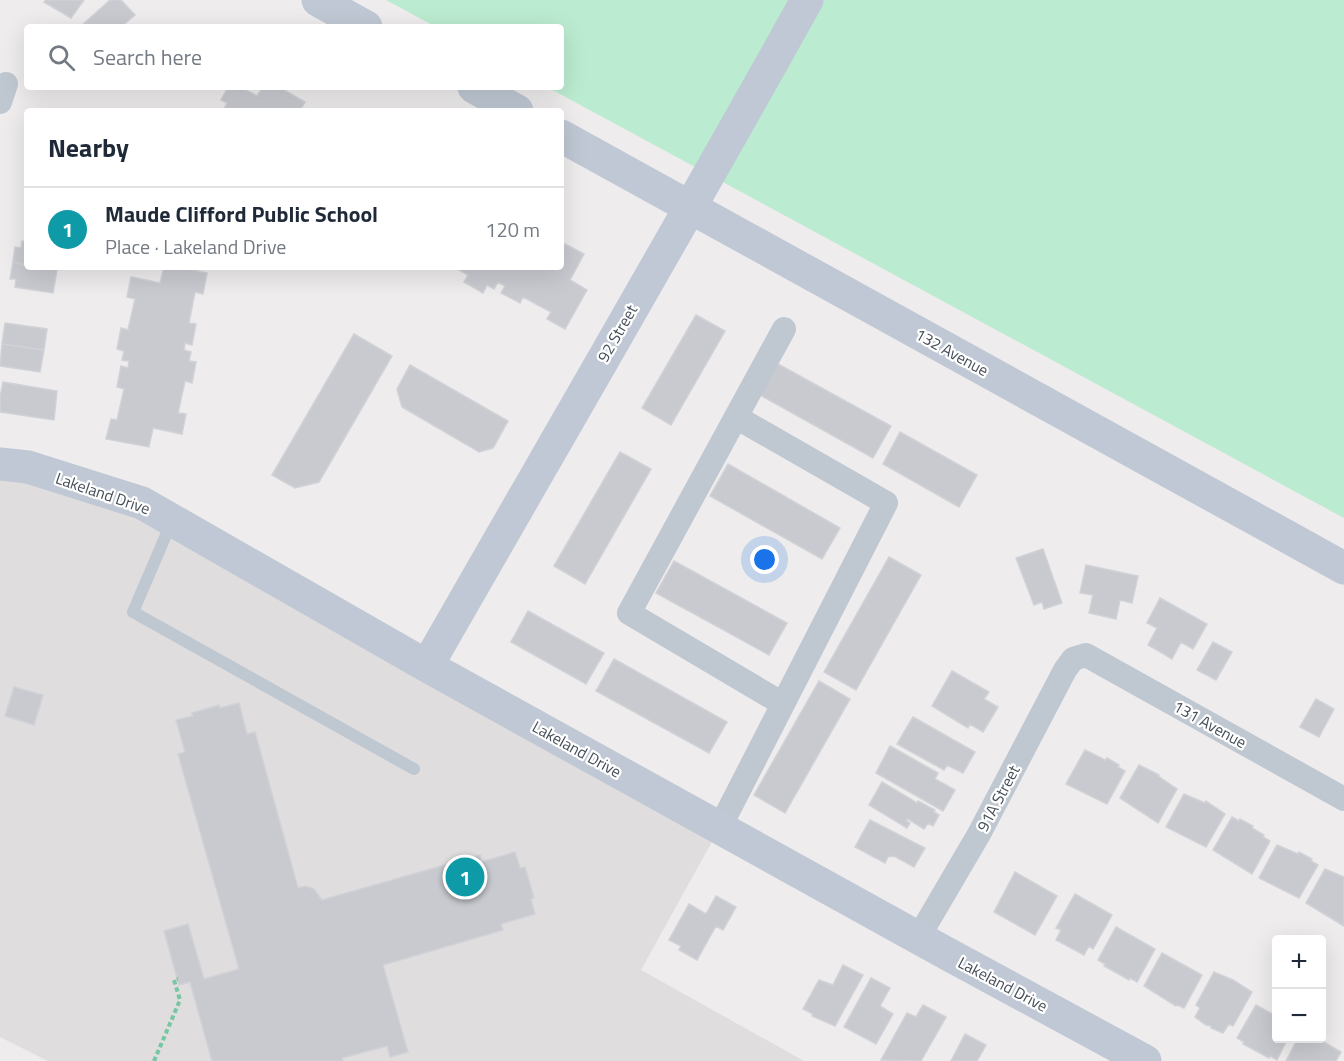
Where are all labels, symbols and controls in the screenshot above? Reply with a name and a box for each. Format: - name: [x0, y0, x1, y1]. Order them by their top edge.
- search box: [24, 24, 564, 90]
- text: Search here: [93, 40, 202, 74]
- icon: search: [45, 41, 78, 74]
- text: Nearby: [48, 128, 129, 167]
- text: Maude Clifford Public School: [105, 197, 378, 231]
- text: 1: [62, 214, 73, 245]
- text: 120 m: [485, 214, 540, 245]
- text: Place · Lakeland Drive: [105, 231, 286, 262]
- street label: 92 Street: [591, 300, 643, 366]
- street label: 132 Avenue: [911, 322, 993, 382]
- street label: Lakeland Drive: [53, 466, 153, 520]
- your location: [750, 545, 779, 574]
- street label: 131 Avenue: [1169, 694, 1251, 754]
- street label: Lakeland Drive: [528, 715, 626, 783]
- street label: 91A Street: [970, 760, 1026, 836]
- pin: 1: [446, 854, 484, 900]
- map controls: [1272, 935, 1326, 1043]
- button: +: [1272, 935, 1326, 989]
- street label: Lakeland Drive: [954, 950, 1052, 1018]
- button: −: [1272, 989, 1326, 1043]

